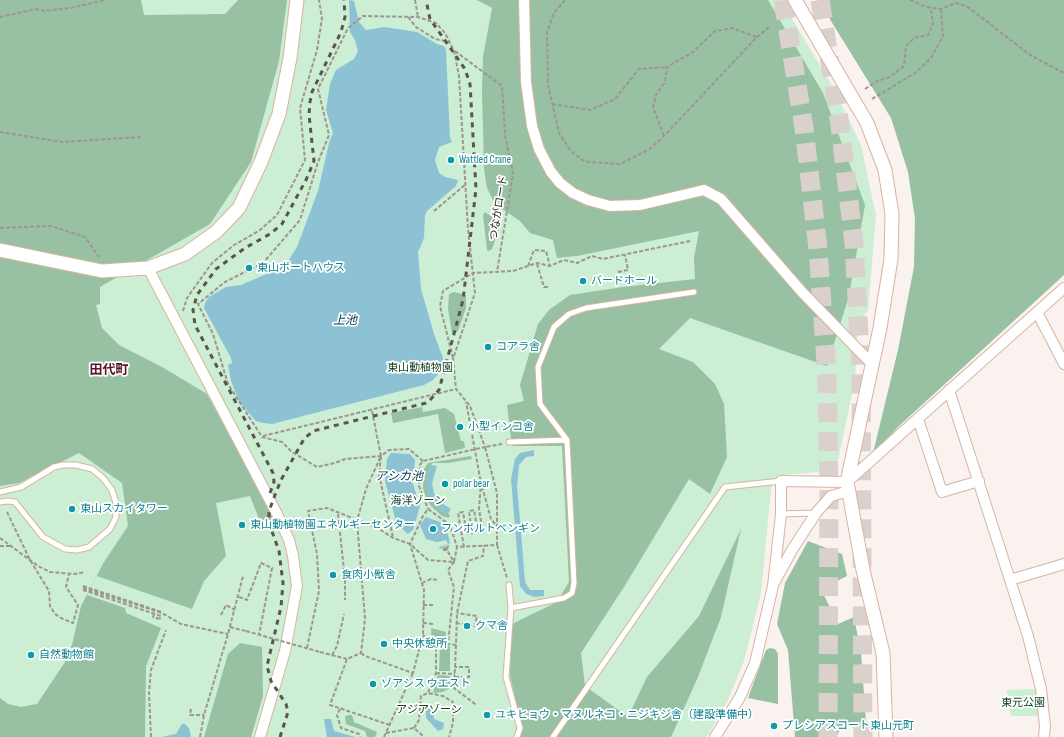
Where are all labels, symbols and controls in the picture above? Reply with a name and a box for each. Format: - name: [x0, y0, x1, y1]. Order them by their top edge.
- place label: Wattled Crane: [459, 153, 511, 167]
- marker: Wattled Crane: [446, 155, 456, 165]
- street label: つながロード: [487, 174, 511, 242]
- place label: 東山ボートハウス: [257, 261, 345, 275]
- marker: 東山ボートハウス: [244, 263, 254, 273]
- place label: バードホール: [591, 274, 657, 288]
- marker: バードホール: [578, 276, 588, 286]
- water label: 上池: [333, 314, 357, 328]
- place label: コアラ舎: [496, 340, 540, 354]
- marker: コアラ舎: [483, 342, 493, 352]
- park label: 東山動植物園: [387, 361, 453, 375]
- district label: 田代町: [90, 363, 128, 379]
- place label: 小型インコ舎: [468, 420, 534, 434]
- marker: 小型インコ舎: [455, 422, 465, 432]
- water label: アシカ池: [375, 470, 423, 484]
- place label: polar bear: [453, 477, 490, 491]
- marker: polar bear: [440, 479, 450, 489]
- park label: 海洋ゾーン: [391, 494, 445, 508]
- place label: 東山スカイタワー: [80, 502, 168, 516]
- marker: 東山スカイタワー: [67, 504, 77, 514]
- place label: 東山動植物園エネルギーセンター: [250, 518, 415, 532]
- marker: 東山動植物園エネルギーセンター: [237, 520, 247, 530]
- place label: フンボルトペンギン: [441, 522, 540, 536]
- marker: フンボルトペンギン: [428, 524, 438, 534]
- place label: 食肉小獣舎: [341, 568, 396, 582]
- marker: 食肉小獣舎: [328, 570, 338, 580]
- place label: クマ舎: [475, 619, 508, 633]
- marker: クマ舎: [462, 621, 472, 631]
- place label: 中央休憩所: [392, 637, 447, 651]
- marker: 中央休憩所: [379, 639, 389, 649]
- place label: 自然動物館: [39, 648, 94, 662]
- marker: 自然動物館: [26, 650, 36, 660]
- place label: ゾアシス ウエスト: [381, 677, 471, 691]
- marker: ゾアシス ウエスト: [368, 679, 378, 689]
- park label: 東元公園: [1001, 696, 1045, 710]
- park label: アジアゾーン: [396, 703, 462, 717]
- place label: ユキヒョウ・マヌルネコ・ニジキジ舎（建設準備中）: [495, 708, 759, 722]
- marker: ユキヒョウ・マヌルネコ・ニジキジ舎（建設準備中）: [482, 710, 492, 720]
- place label: プレシアスコート東山元町: [782, 719, 914, 733]
- marker: プレシアスコート東山元町: [769, 721, 779, 731]

